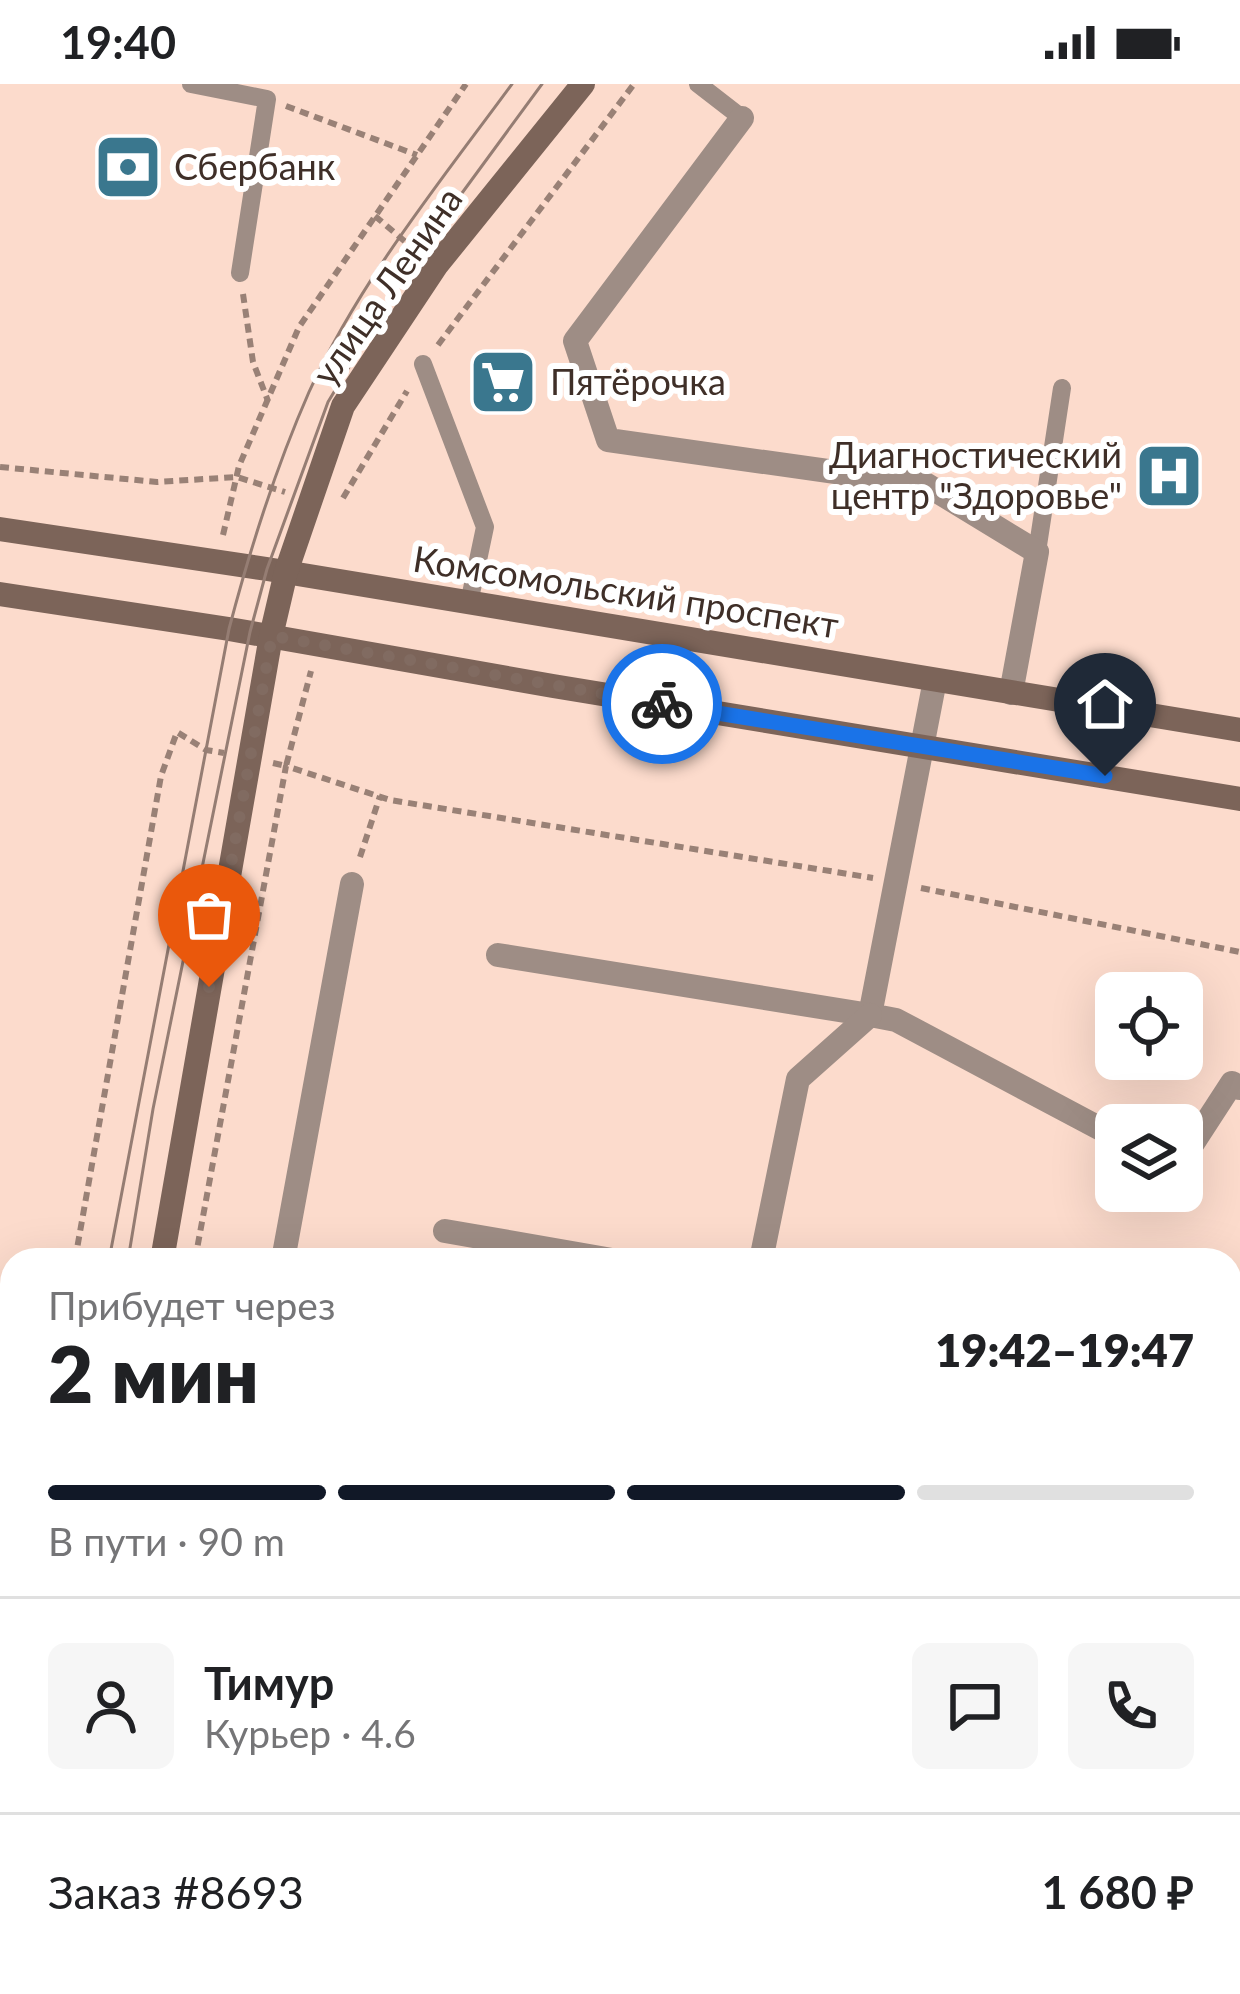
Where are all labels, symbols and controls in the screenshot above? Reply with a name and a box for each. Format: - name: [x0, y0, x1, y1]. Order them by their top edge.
- text: 19:40: [60, 15, 176, 69]
- bank icon: Сбербанк: [93, 132, 163, 202]
- place label: Сбербанк: [174, 144, 336, 188]
- street label: улица Ленина: [302, 178, 471, 393]
- supermarket icon: Пятёрочка: [468, 347, 538, 417]
- place label: Пятёрочка: [550, 359, 726, 403]
- place label: Диагностический центр "Здоровье": [829, 432, 1122, 517]
- hospital icon: Диагностический центр "Здоровье": [1134, 441, 1204, 511]
- street label: Комсомольский проспект: [410, 536, 842, 646]
- courier: [602, 644, 722, 764]
- pin: [1054, 653, 1156, 776]
- icon: bike: [629, 671, 695, 737]
- icon: home: [1072, 671, 1138, 737]
- pin: [158, 864, 260, 987]
- icon: bag: [176, 882, 242, 948]
- map controls: [1095, 972, 1203, 1212]
- button: locate: [1095, 972, 1203, 1080]
- button: layers: [1095, 1104, 1203, 1212]
- text: Прибудет через: [48, 1282, 335, 1328]
- text: 19:42–19:47: [935, 1323, 1194, 1377]
- text: 2 мин: [48, 1326, 259, 1420]
- text: В пути · 90 m: [48, 1518, 285, 1564]
- button: person: [48, 1643, 174, 1769]
- button: chat: [912, 1643, 1038, 1769]
- button: phone: [1068, 1643, 1194, 1769]
- text: Тимур: [204, 1656, 334, 1710]
- text: Курьер · 4.6: [204, 1710, 416, 1756]
- text: Заказ #8693: [48, 1865, 304, 1919]
- text: 1 680 ₽: [1042, 1865, 1194, 1919]

